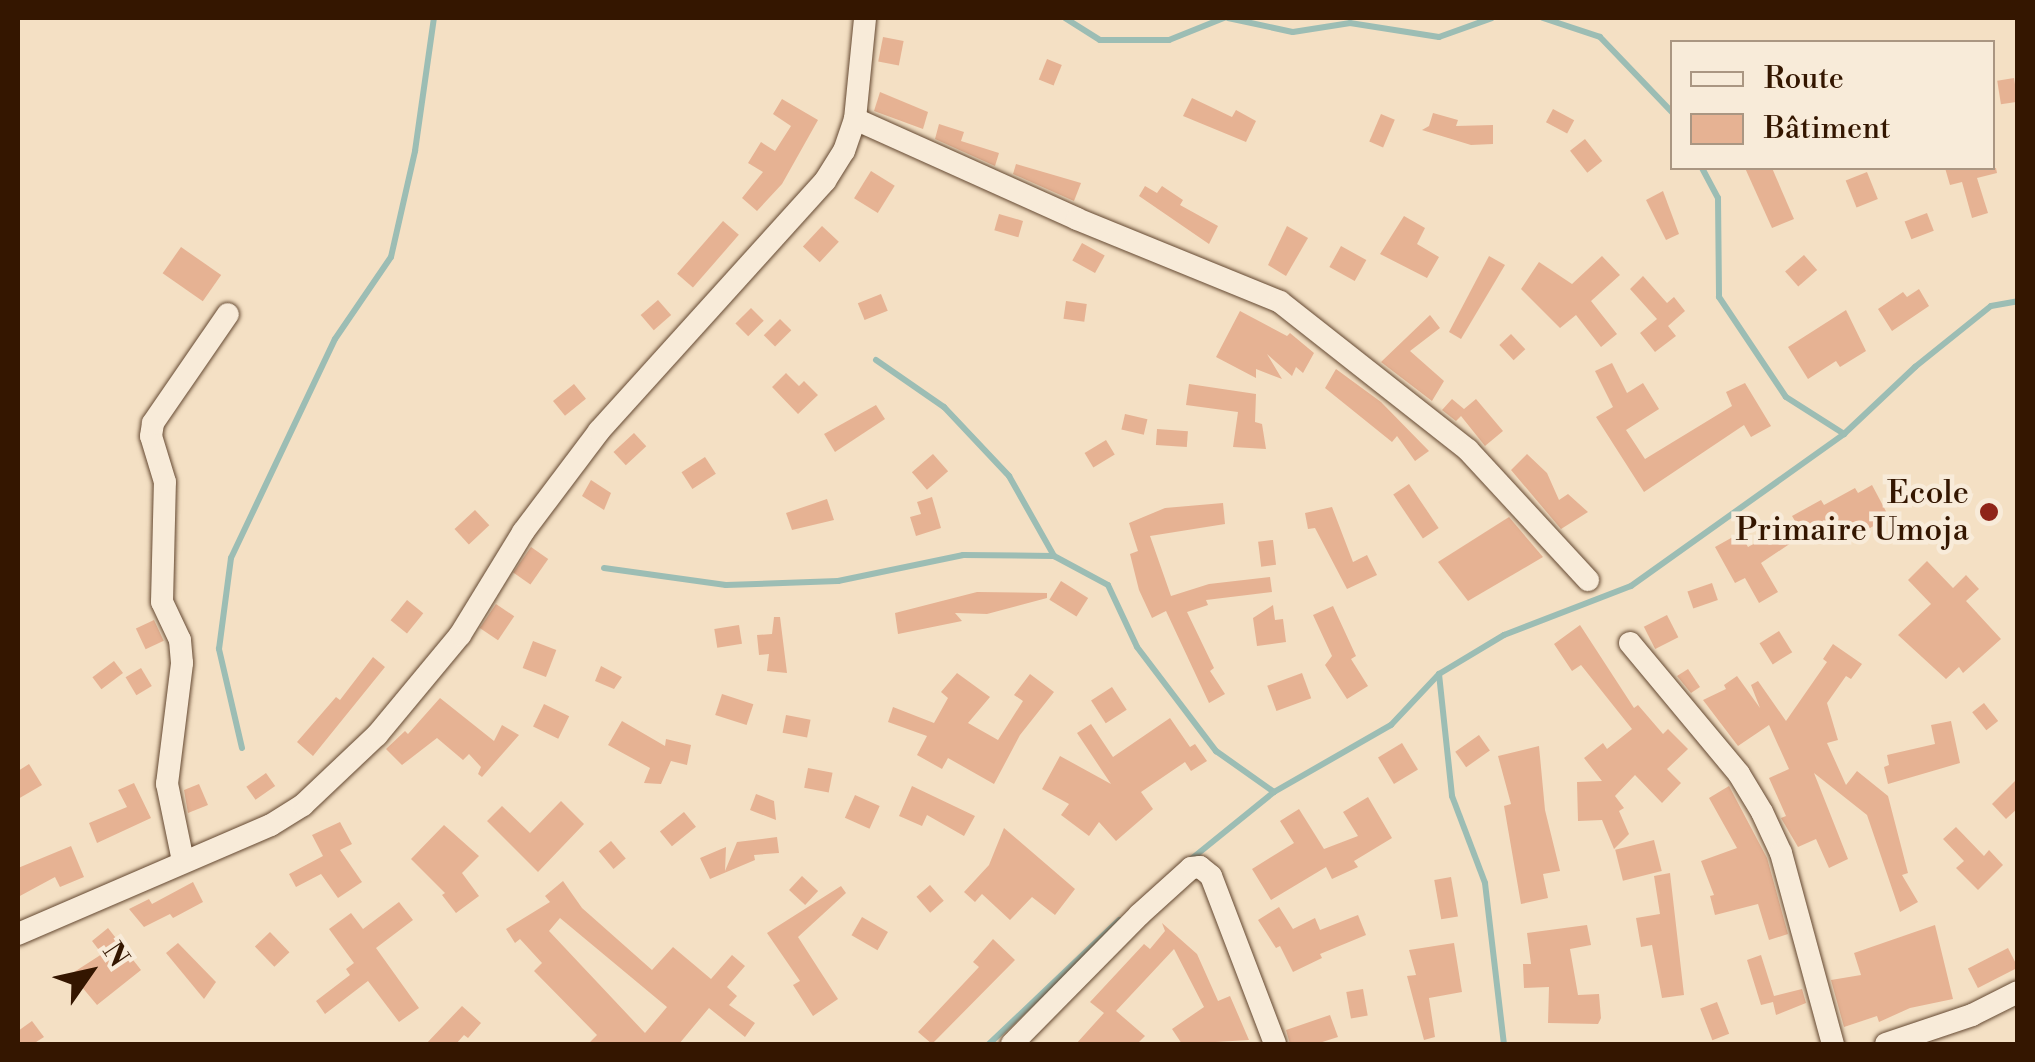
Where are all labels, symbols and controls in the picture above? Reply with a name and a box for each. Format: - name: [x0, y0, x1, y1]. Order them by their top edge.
- legend: [1670, 40, 1995, 170]
- text: Route: [1764, 60, 1844, 98]
- text: Bâtiment: [1764, 110, 1891, 148]
- place label: Ecole Primaire Umoja: [1735, 475, 1969, 550]
- marker: Ecole Primaire Umoja: [1978, 501, 2000, 523]
- north arrow: [40, 922, 140, 1022]
- text: N: [95, 936, 136, 974]

